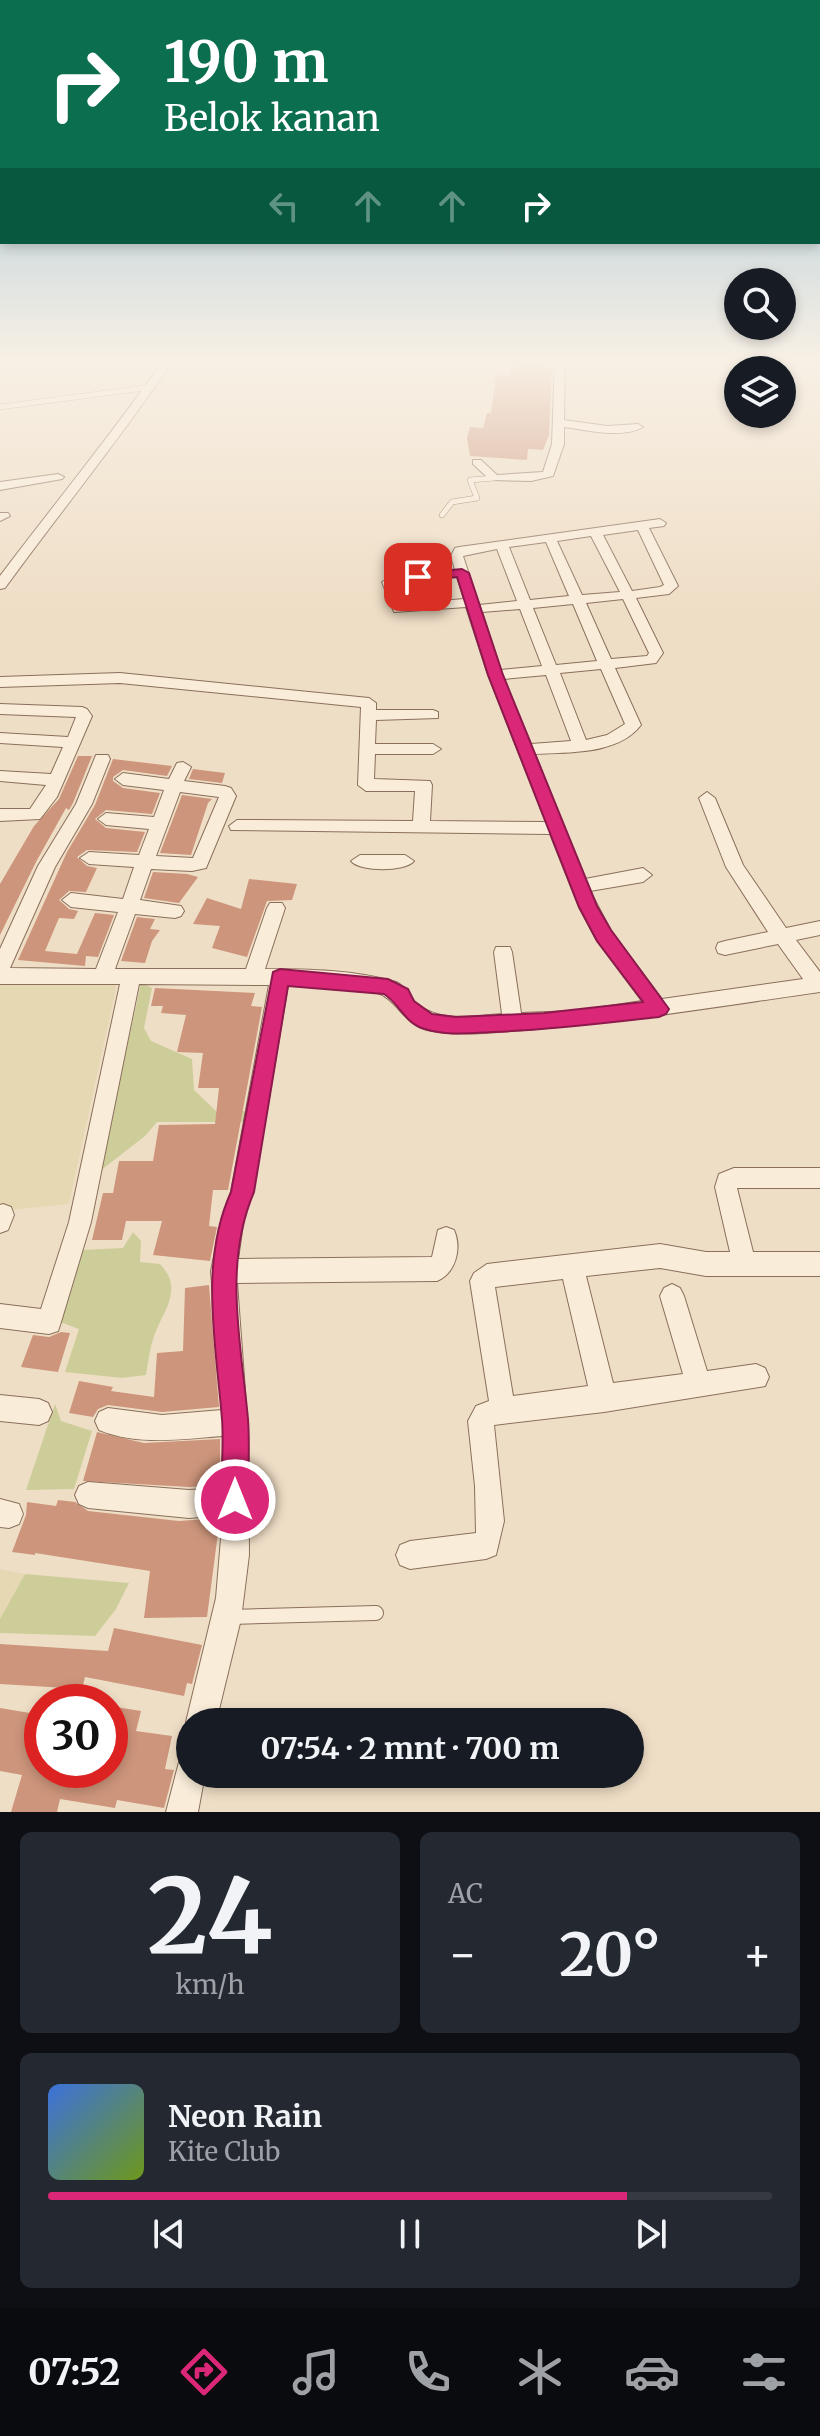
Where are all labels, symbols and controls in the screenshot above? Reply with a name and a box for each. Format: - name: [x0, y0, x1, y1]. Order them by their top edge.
- text: 190 m: [164, 27, 329, 97]
- icon: right: [32, 32, 136, 136]
- text: Belok kanan: [164, 96, 380, 141]
- icon: left: [262, 184, 306, 228]
- icon: ahead: [346, 184, 390, 228]
- icon: ahead: [430, 184, 474, 228]
- icon: right: [514, 184, 558, 228]
- map controls: [724, 268, 796, 428]
- button: search: [724, 268, 796, 340]
- button: layers: [724, 356, 796, 428]
- pin: [384, 543, 452, 611]
- icon: arrive: [396, 555, 440, 599]
- position arrow: [193, 1458, 277, 1542]
- speed limit sign: 30: [24, 1684, 128, 1788]
- text: 07:54 · 2 mnt · 700 m: [261, 1729, 559, 1767]
- text: 24: [147, 1851, 273, 1981]
- text: AC: [448, 1877, 483, 1910]
- text: 20°: [559, 1917, 661, 1992]
- text: −: [448, 1927, 477, 1982]
- text: +: [743, 1927, 772, 1982]
- text: km/h: [176, 1968, 244, 2001]
- text: Neon Rain: [168, 2097, 322, 2135]
- text: Kite Club: [168, 2135, 280, 2168]
- icon: previous: [147, 2212, 191, 2256]
- icon: pause: [388, 2212, 432, 2256]
- icon: next: [629, 2212, 673, 2256]
- icon: directions: [176, 2344, 232, 2400]
- icon: music: [288, 2344, 344, 2400]
- icon: phone: [400, 2344, 456, 2400]
- icon: climate: [512, 2344, 568, 2400]
- icon: car: [624, 2344, 680, 2400]
- icon: filters: [736, 2344, 792, 2400]
- text: 07:52: [28, 2350, 120, 2395]

